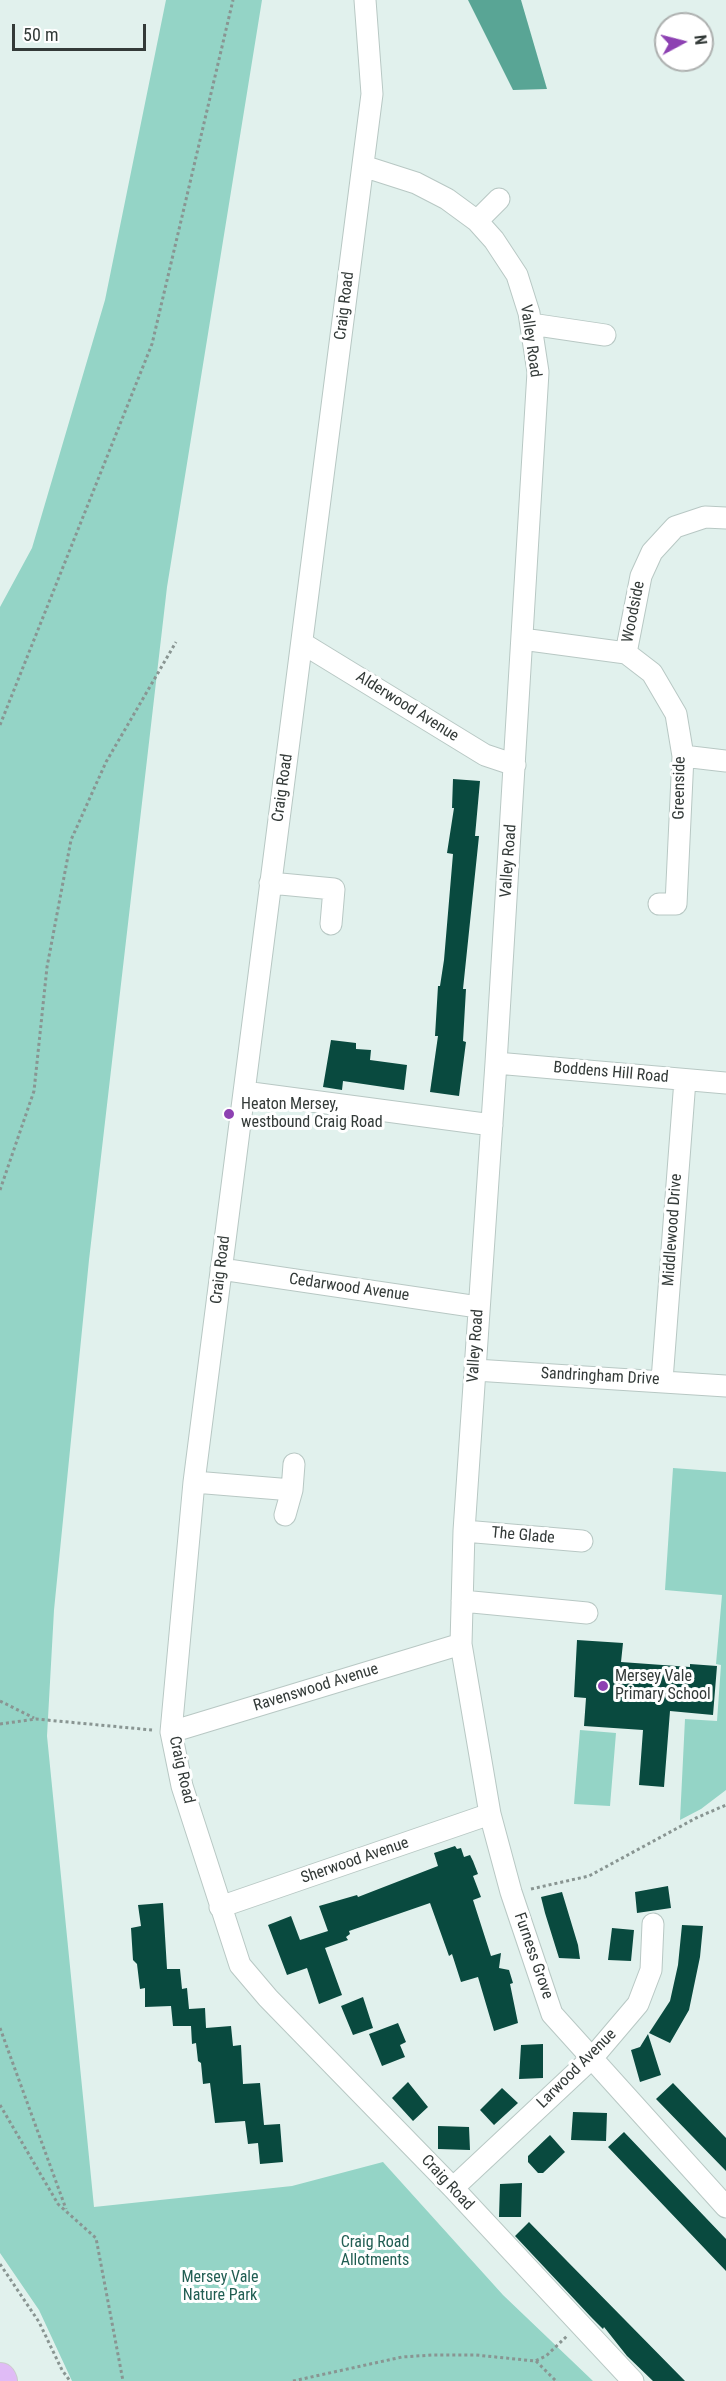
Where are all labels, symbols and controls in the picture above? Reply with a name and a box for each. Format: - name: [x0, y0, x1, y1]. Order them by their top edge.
- scale bar: [15, 12, 148, 50]
- north arrow: [654, 12, 714, 72]
- text: 50 m: [23, 24, 58, 45]
- text: N: [690, 34, 710, 46]
- street label: Craig Road: [331, 271, 359, 341]
- street label: Valley Road: [515, 303, 545, 379]
- street label: Woodside: [619, 580, 649, 644]
- street label: Alderwood Avenue: [352, 668, 462, 746]
- street label: Craig Road: [269, 753, 297, 823]
- street label: Greenside: [670, 756, 690, 820]
- street label: Valley Road: [497, 824, 521, 898]
- street label: Boddens Hill Road: [553, 1058, 669, 1088]
- place label: Heaton Mersey, westbound Craig Road: [241, 1095, 383, 1133]
- marker: Heaton Mersey, westbound Craig Road: [222, 1107, 236, 1121]
- street label: Middlewood Drive: [659, 1173, 687, 1287]
- street label: Craig Road: [207, 1235, 235, 1305]
- street label: Cedarwood Avenue: [288, 1270, 410, 1306]
- street label: Valley Road: [464, 1309, 488, 1383]
- street label: Sandringham Drive: [540, 1364, 660, 1390]
- street label: The Glade: [491, 1524, 555, 1548]
- street label: Ravenswood Avenue: [251, 1660, 381, 1716]
- place label: Mersey Vale Primary School: [615, 1667, 711, 1705]
- marker: Mersey Vale Primary School: [596, 1679, 610, 1693]
- street label: Craig Road: [164, 1734, 198, 1806]
- street label: Sherwood Avenue: [299, 1834, 411, 1888]
- street label: Furness Grove: [509, 1910, 557, 2002]
- street label: Larwood Avenue: [533, 2025, 621, 2113]
- street label: Craig Road: [417, 2151, 477, 2215]
- park label: Craig Road Allotments: [341, 2233, 409, 2271]
- park label: Mersey Vale Nature Park: [182, 2268, 258, 2306]

